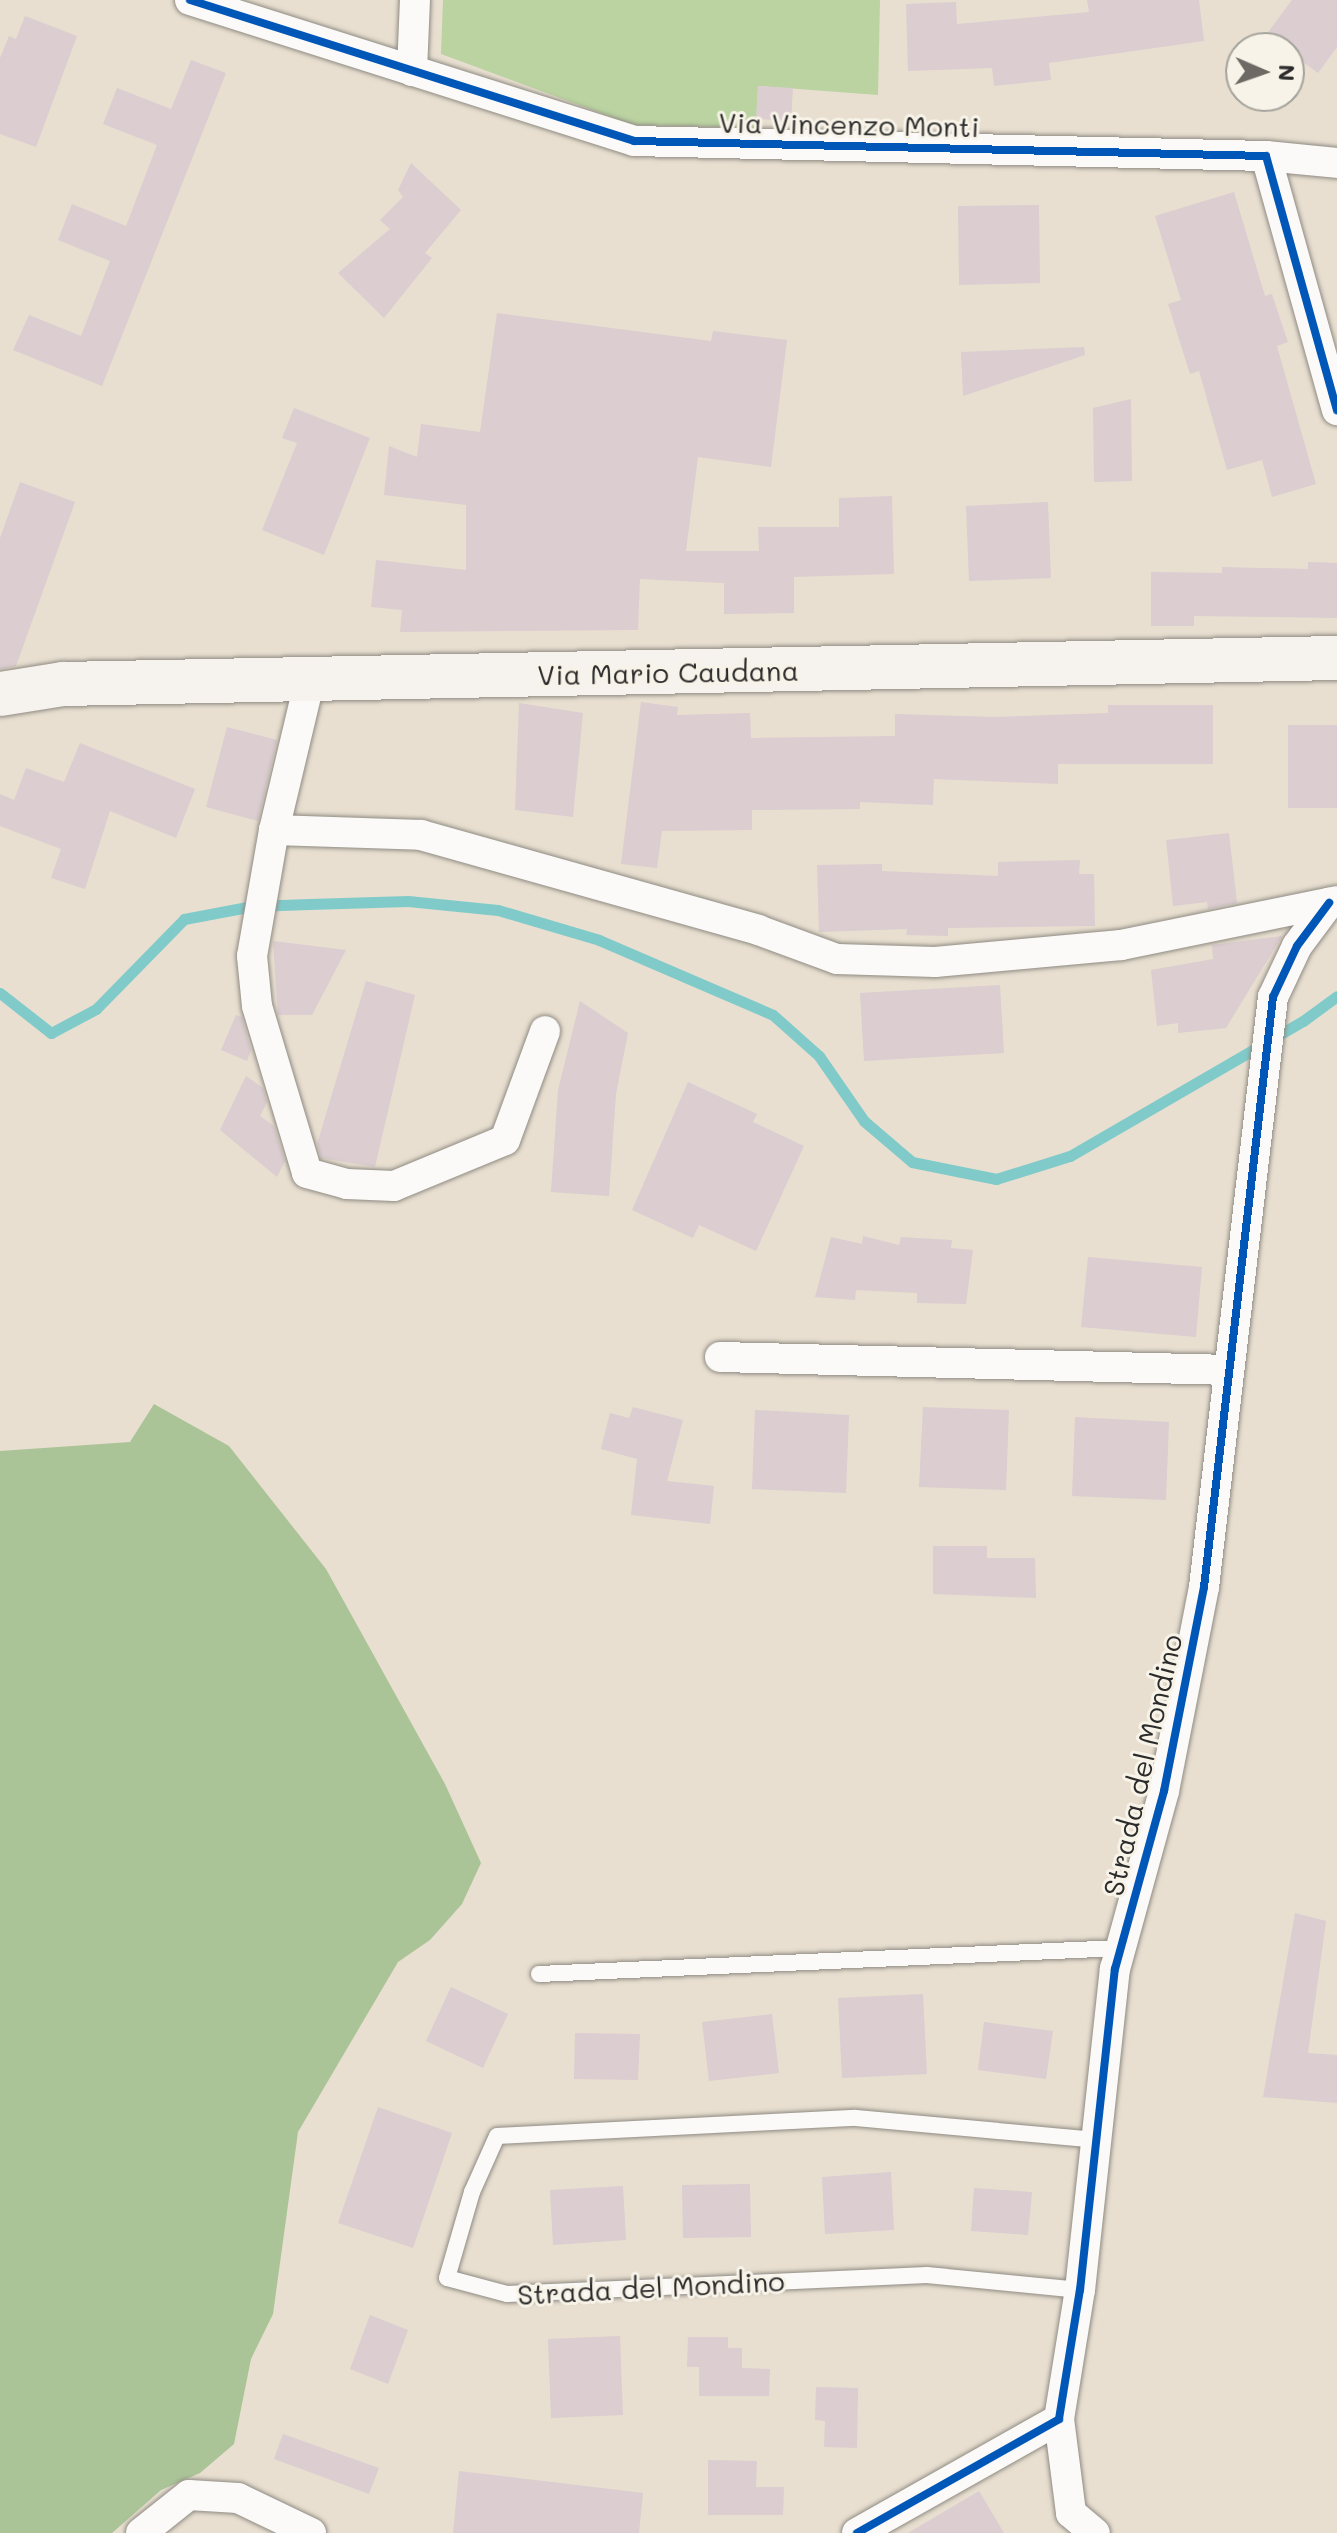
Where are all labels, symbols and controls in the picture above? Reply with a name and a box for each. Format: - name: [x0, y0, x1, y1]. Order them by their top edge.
- north arrow: [1225, 32, 1305, 112]
- text: N: [1273, 64, 1302, 82]
- street label: Via Vincenzo Monti: [718, 105, 980, 143]
- street label: Via Mario Caudana: [537, 653, 799, 691]
- street label: Strada del Mondino: [1096, 1631, 1188, 1899]
- street label: Strada del Mondino: [516, 2263, 786, 2311]

